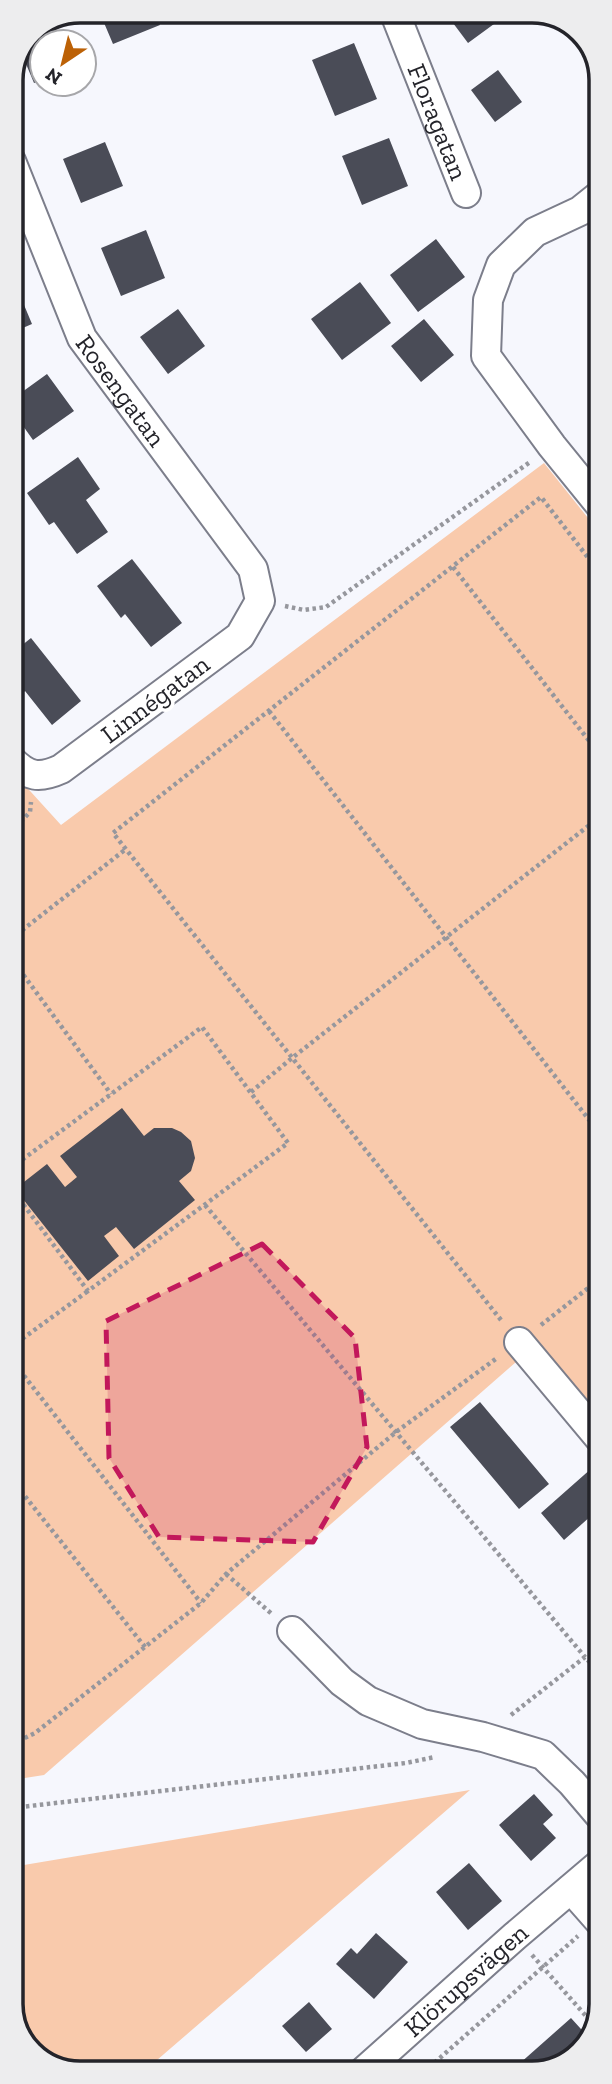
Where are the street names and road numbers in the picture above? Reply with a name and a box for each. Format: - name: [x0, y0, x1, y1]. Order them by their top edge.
- street label: Floragatan: [400, 59, 475, 184]
- street label: Rosengatan: [69, 328, 173, 453]
- street label: Linnégatan: [95, 648, 216, 750]
- street label: Klörupsvägen: [397, 1916, 534, 2044]

